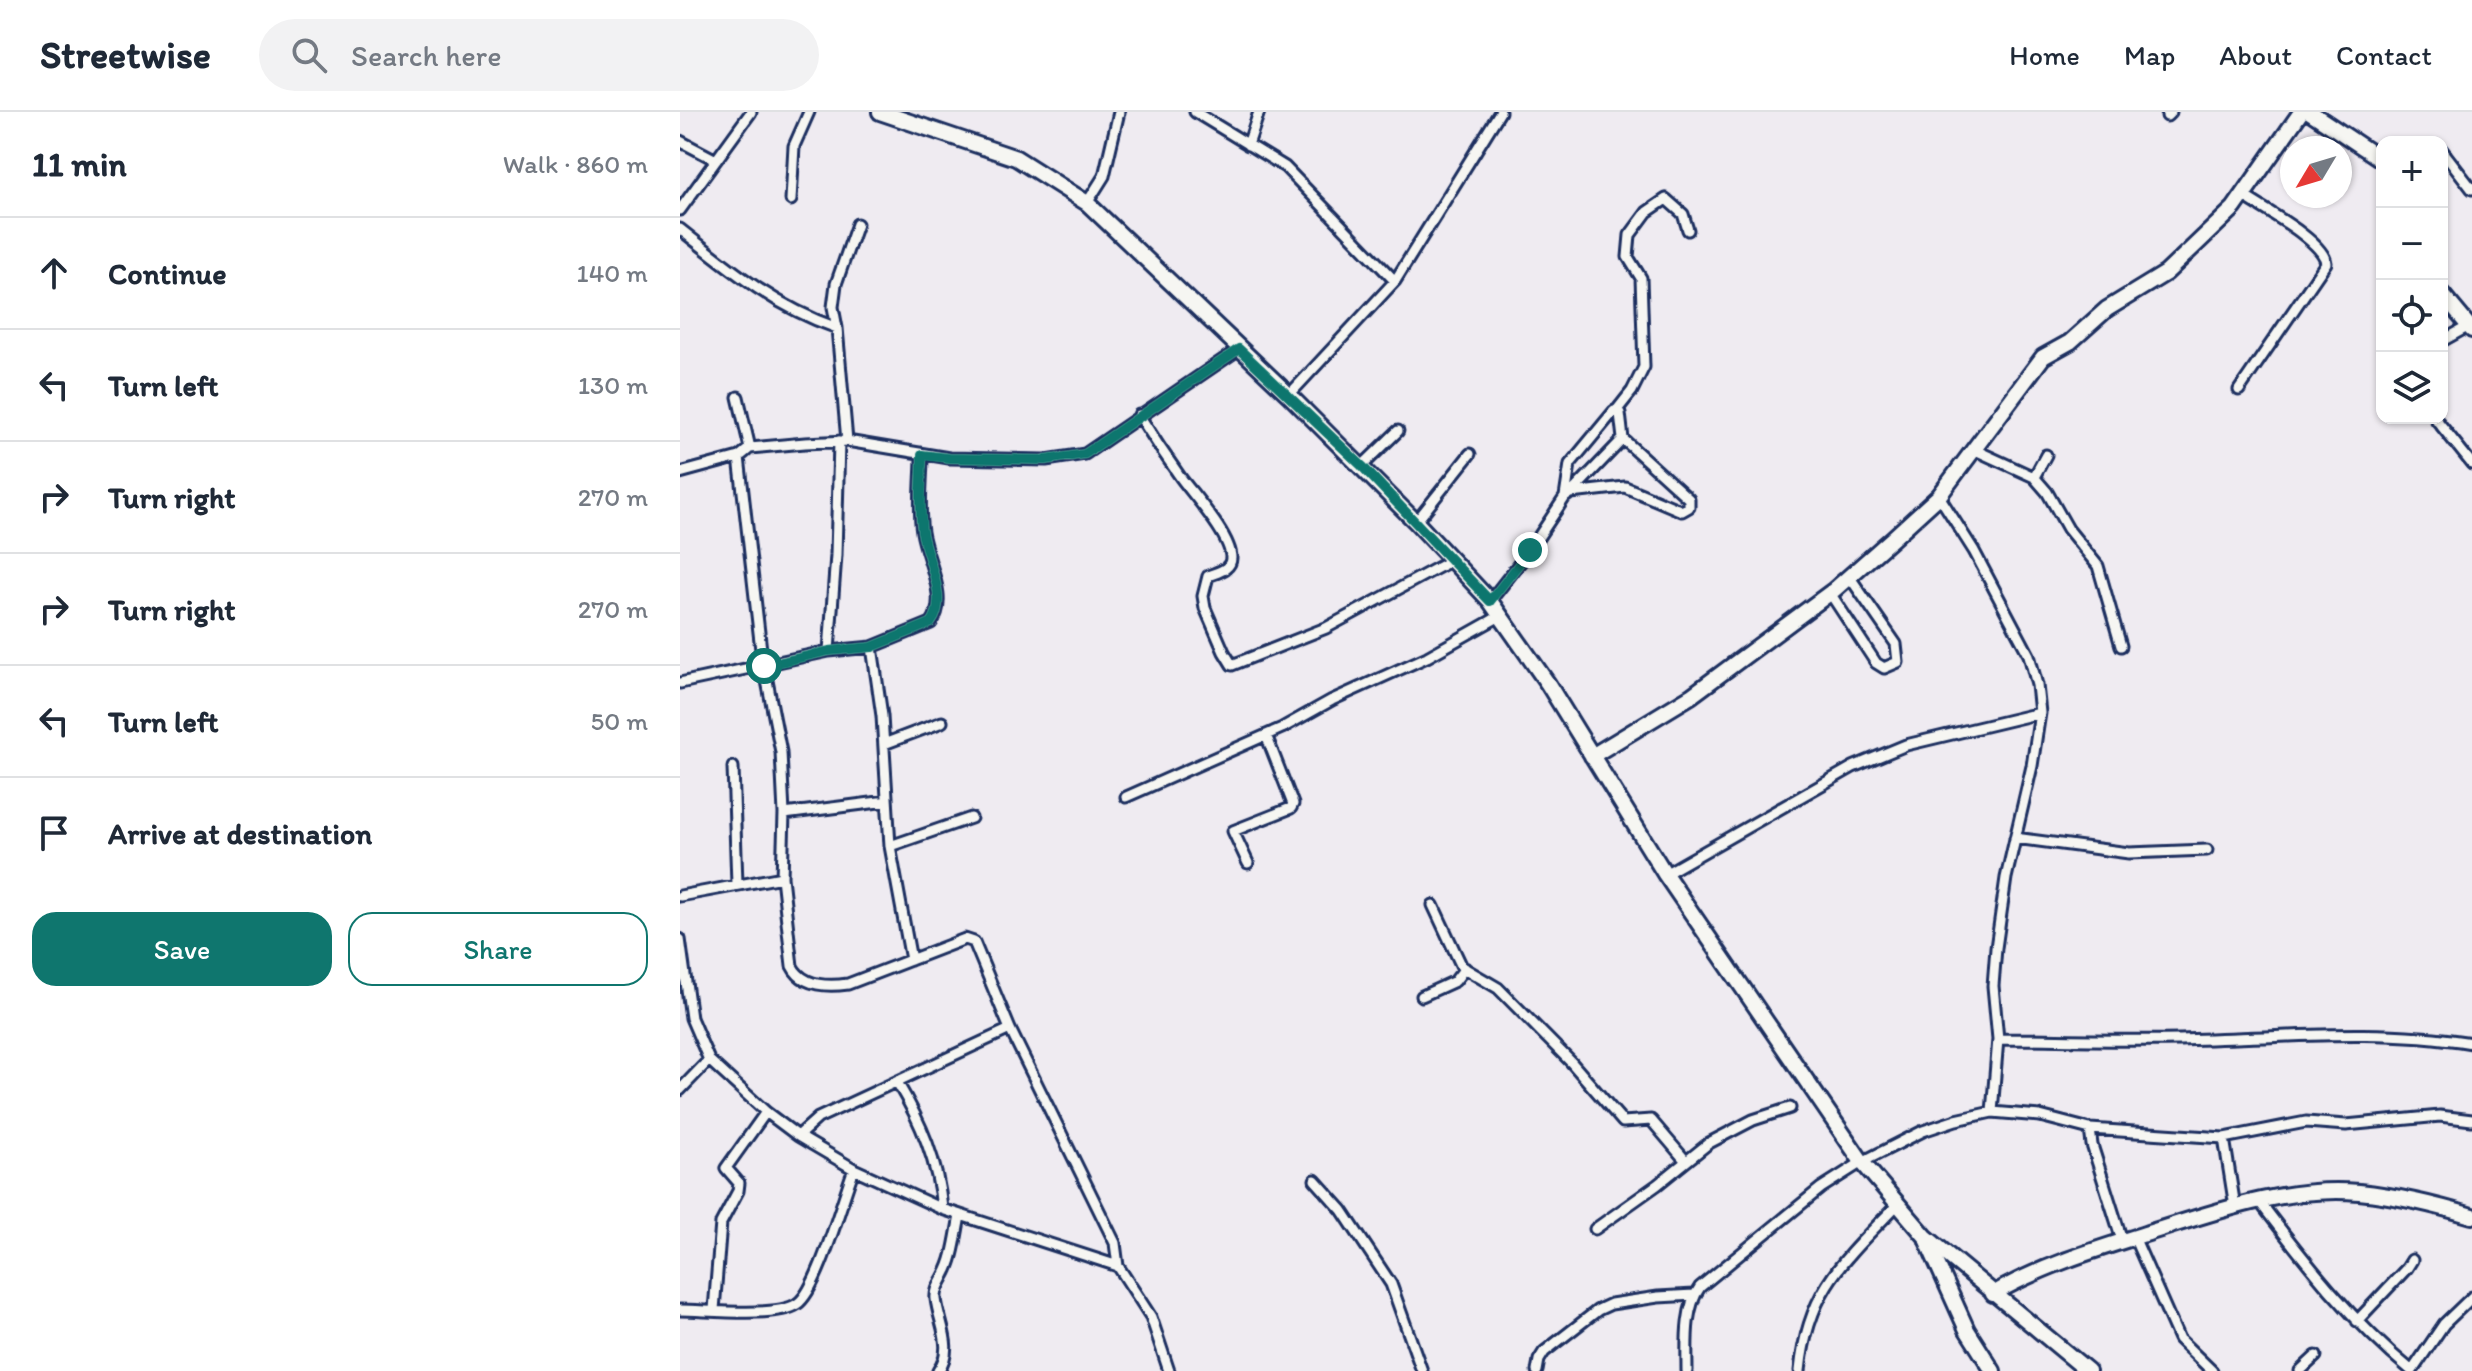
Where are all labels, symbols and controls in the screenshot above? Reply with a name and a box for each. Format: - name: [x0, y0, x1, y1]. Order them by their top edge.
- search box: [259, 19, 819, 91]
- text: Streetwise: [40, 32, 211, 78]
- icon: search: [287, 33, 331, 77]
- text: Search here: [351, 37, 501, 74]
- text: Home: [2009, 38, 2080, 72]
- text: Map: [2124, 38, 2175, 72]
- text: About: [2219, 38, 2292, 72]
- text: Contact: [2336, 38, 2432, 72]
- north arrow: [2280, 136, 2352, 208]
- map controls: [2376, 136, 2448, 424]
- button: +: [2376, 136, 2448, 208]
- text: 11 min: [32, 144, 127, 185]
- text: Walk · 860 m: [503, 148, 648, 180]
- button: −: [2376, 208, 2448, 280]
- icon: ahead: [32, 251, 76, 295]
- text: Continue: [108, 255, 227, 292]
- text: 140 m: [577, 257, 648, 289]
- button: locate: [2376, 280, 2448, 352]
- button: layers: [2376, 352, 2448, 424]
- icon: left: [32, 363, 76, 407]
- text: Turn left: [108, 367, 219, 404]
- text: 130 m: [578, 369, 648, 401]
- icon: right: [32, 475, 76, 519]
- text: Turn right: [108, 479, 236, 516]
- text: 270 m: [578, 481, 648, 513]
- route end: [1512, 532, 1548, 568]
- icon: right: [32, 587, 76, 631]
- text: Turn right: [108, 591, 236, 628]
- text: 270 m: [578, 593, 648, 625]
- route start: [746, 648, 782, 684]
- icon: left: [32, 699, 76, 743]
- text: Turn left: [108, 703, 219, 740]
- text: 50 m: [591, 705, 648, 737]
- icon: arrive: [32, 811, 76, 855]
- text: Arrive at destination: [108, 815, 372, 852]
- button: Save: [32, 912, 332, 986]
- button: Share: [348, 912, 648, 986]

